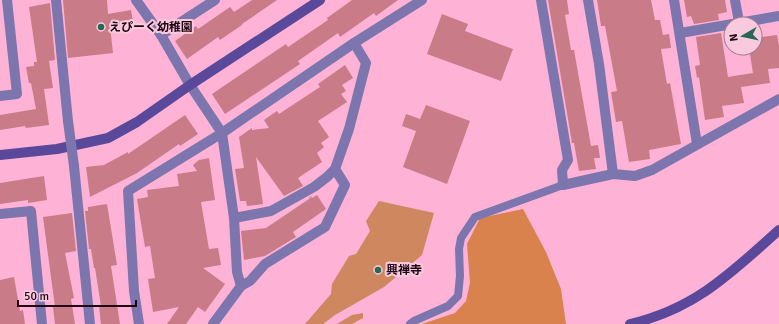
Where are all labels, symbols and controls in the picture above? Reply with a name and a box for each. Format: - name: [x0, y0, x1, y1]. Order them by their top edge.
- north arrow: [723, 16, 763, 56]
- place label: えぴーく幼稚園: [109, 20, 193, 35]
- marker: えぴーく幼稚園: [96, 22, 106, 32]
- text: N: [727, 33, 741, 42]
- place label: 興禅寺: [386, 263, 422, 278]
- marker: 興禅寺: [373, 265, 383, 275]
- scale bar: [18, 282, 136, 308]
- text: 50 m: [24, 289, 49, 304]

